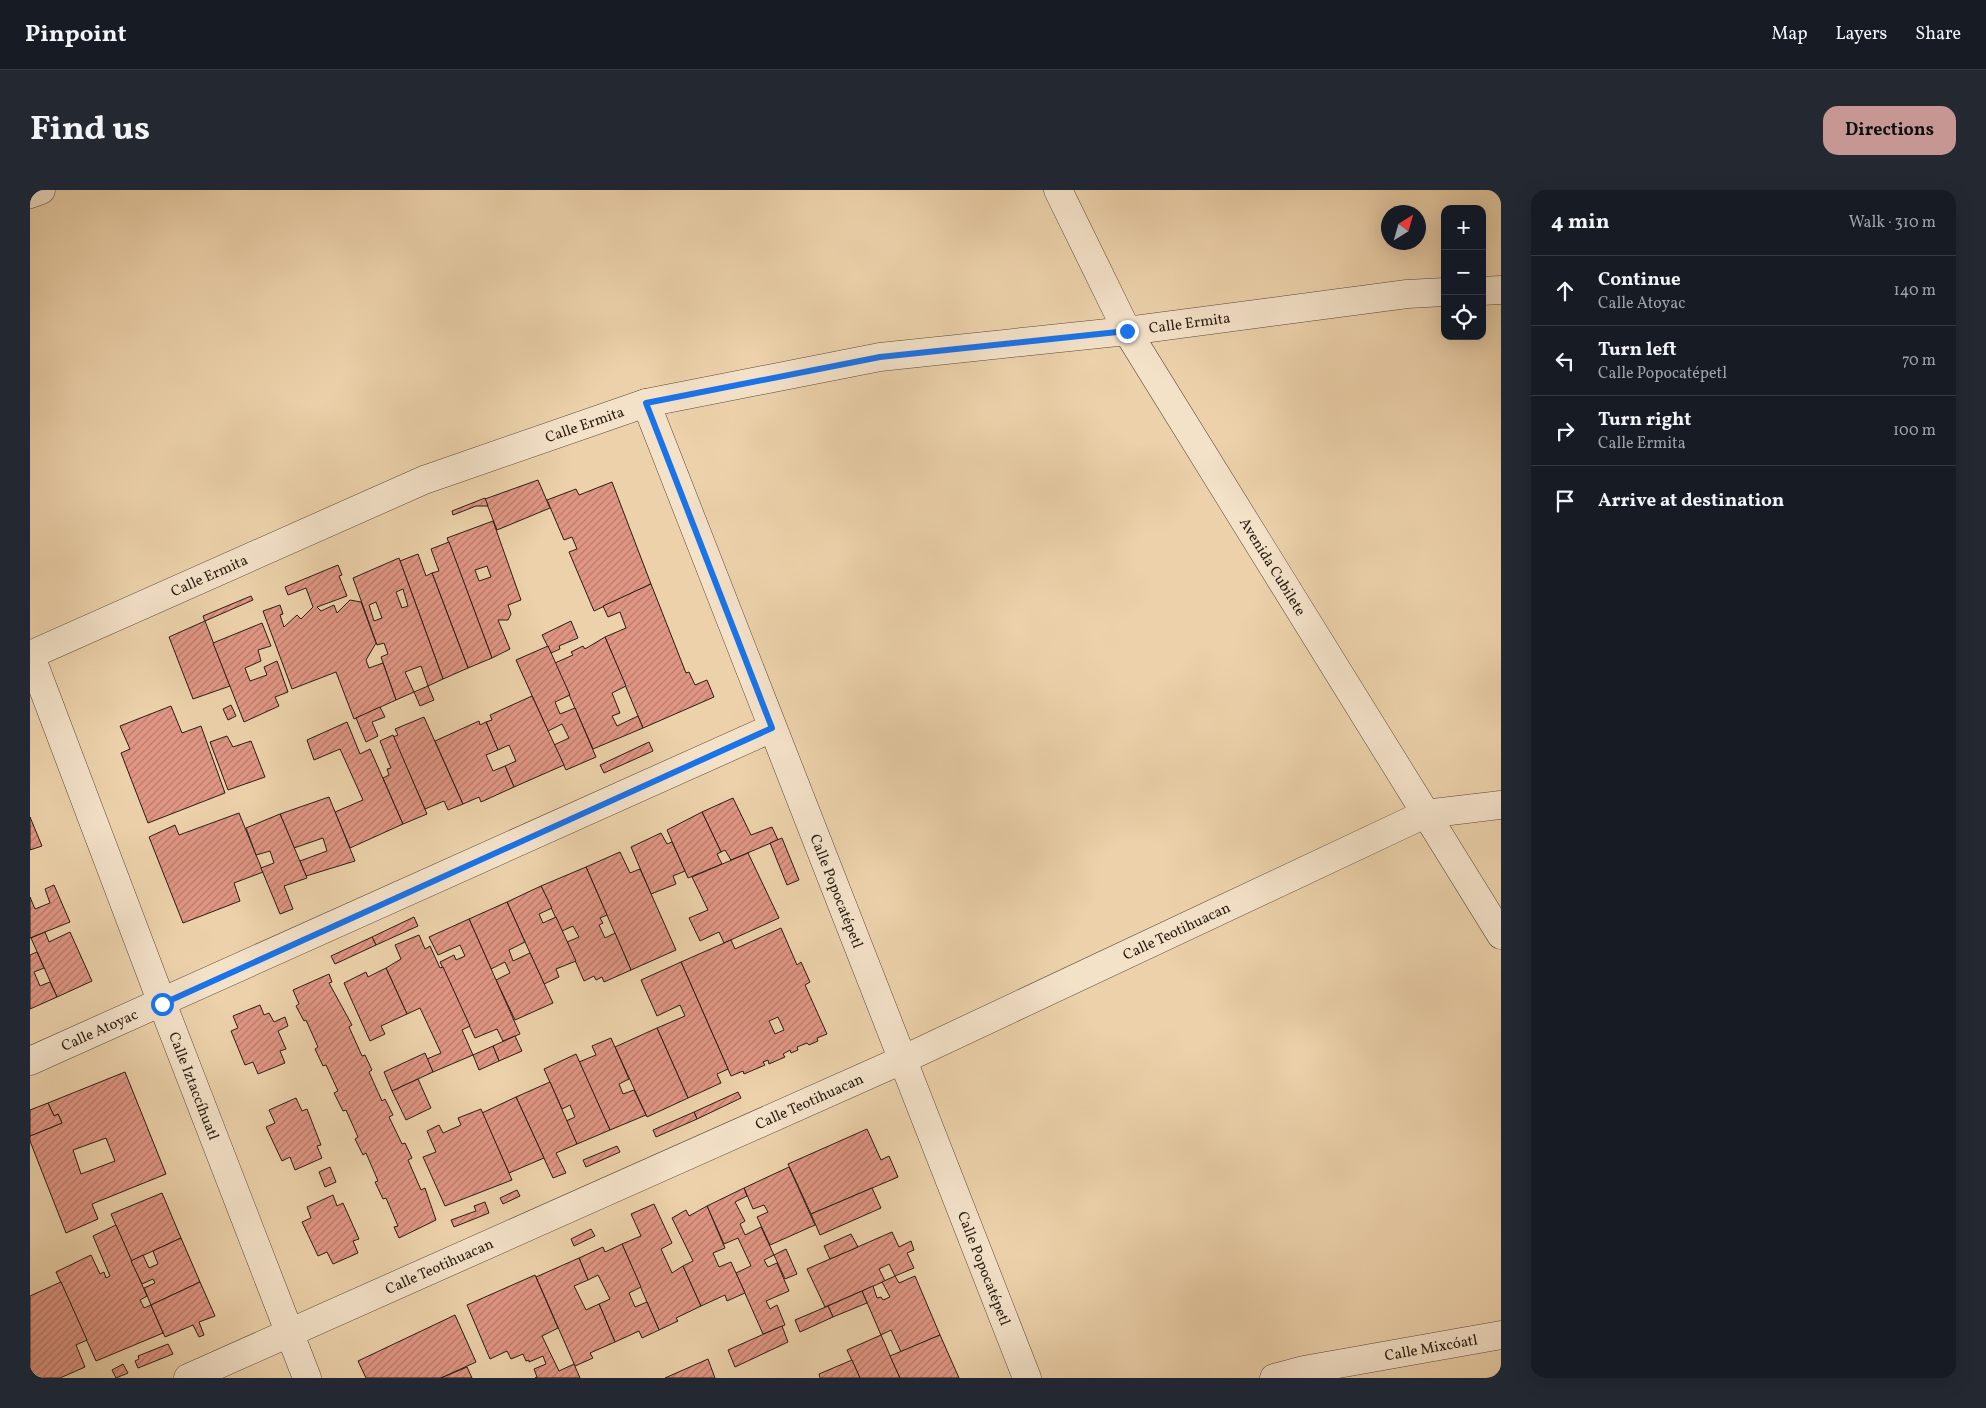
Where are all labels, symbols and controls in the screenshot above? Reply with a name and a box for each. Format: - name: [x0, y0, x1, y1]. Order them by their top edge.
- text: Pinpoint: [25, 18, 127, 52]
- text: Map: [1771, 22, 1807, 47]
- text: Layers: [1835, 22, 1887, 47]
- text: Share: [1915, 22, 1961, 47]
- text: Find us: [30, 106, 150, 154]
- button: Directions: [1823, 106, 1956, 155]
- north arrow: [1381, 205, 1426, 250]
- map controls: [1441, 205, 1486, 340]
- button: +: [1441, 205, 1486, 250]
- text: 4 min: [1551, 208, 1610, 237]
- text: Walk · 310 m: [1849, 212, 1936, 234]
- button: −: [1441, 250, 1486, 295]
- text: Continue: [1598, 267, 1681, 293]
- icon: ahead: [1551, 277, 1579, 305]
- text: 140 m: [1894, 280, 1936, 302]
- text: Calle Atoyac: [1598, 293, 1685, 315]
- button: locate: [1441, 295, 1486, 340]
- street label: Calle Ermita: [1148, 308, 1232, 340]
- route end: [1116, 320, 1139, 343]
- text: Turn left: [1598, 337, 1677, 363]
- icon: left: [1551, 347, 1579, 375]
- text: 70 m: [1902, 350, 1936, 372]
- text: Calle Popocatépetl: [1598, 363, 1727, 385]
- street label: Calle Ermita: [543, 402, 627, 449]
- text: Turn right: [1598, 407, 1691, 433]
- icon: right: [1551, 417, 1579, 445]
- text: 100 m: [1893, 420, 1936, 442]
- text: Calle Ermita: [1598, 433, 1686, 455]
- icon: arrive: [1551, 487, 1579, 515]
- text: Arrive at destination: [1598, 488, 1784, 514]
- street label: Avenida Cubilete: [1233, 514, 1310, 620]
- street label: Calle Ermita: [168, 551, 252, 603]
- street label: Calle Popocatépetl: [803, 831, 867, 952]
- street label: Calle Teotihuacan: [1120, 898, 1234, 967]
- route start: [151, 993, 174, 1016]
- street label: Calle Atoyac: [58, 1005, 142, 1058]
- street label: Calle Iztaccíhuatl: [162, 1029, 223, 1144]
- street label: Calle Teotihuacan: [752, 1069, 867, 1136]
- street label: Calle Popocatépetl: [951, 1209, 1015, 1329]
- street label: Calle Teotihuacan: [382, 1234, 497, 1301]
- street label: Calle Mixcóatl: [1383, 1330, 1479, 1367]

